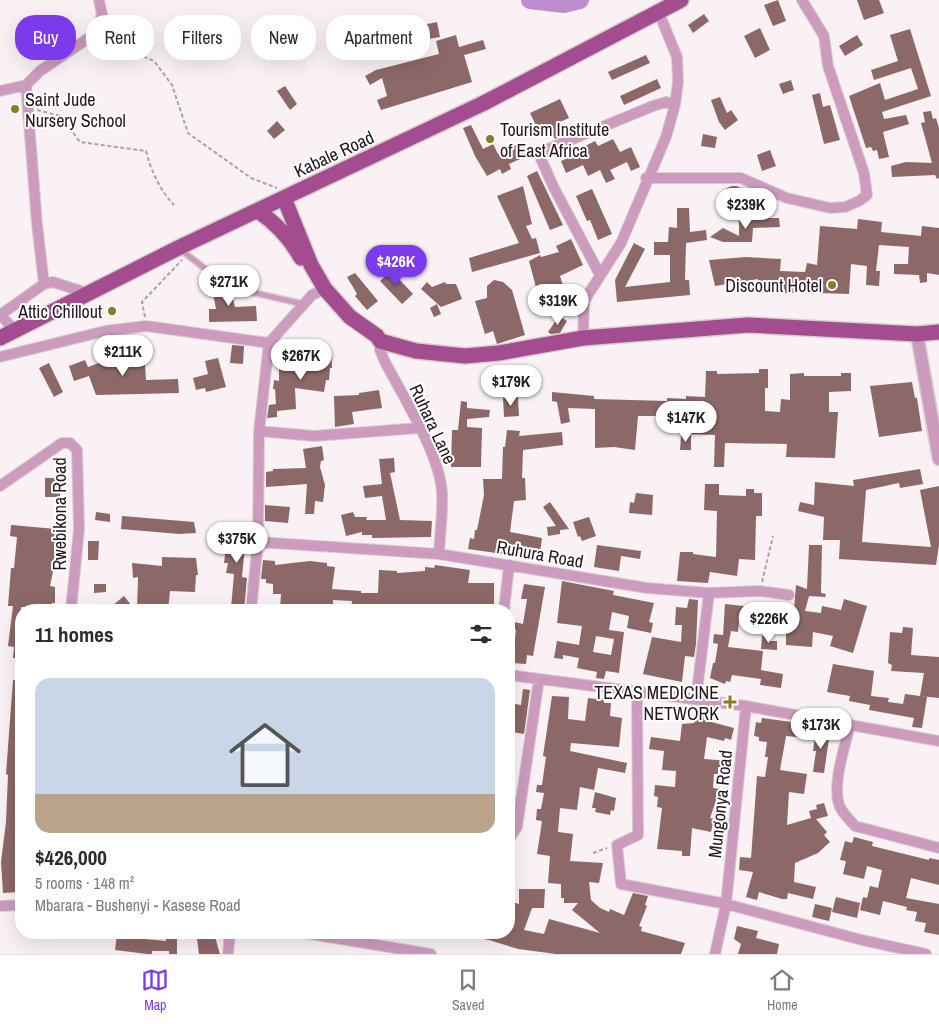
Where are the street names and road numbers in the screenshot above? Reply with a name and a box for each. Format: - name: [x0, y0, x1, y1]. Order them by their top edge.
- street label: Kabale Road: [290, 125, 378, 183]
- street label: Ruhara Lane: [404, 380, 462, 468]
- street label: Rwebikona Road: [47, 457, 72, 571]
- street label: Ruhura Road: [495, 534, 585, 574]
- street label: Mungonya Road: [702, 749, 738, 859]

